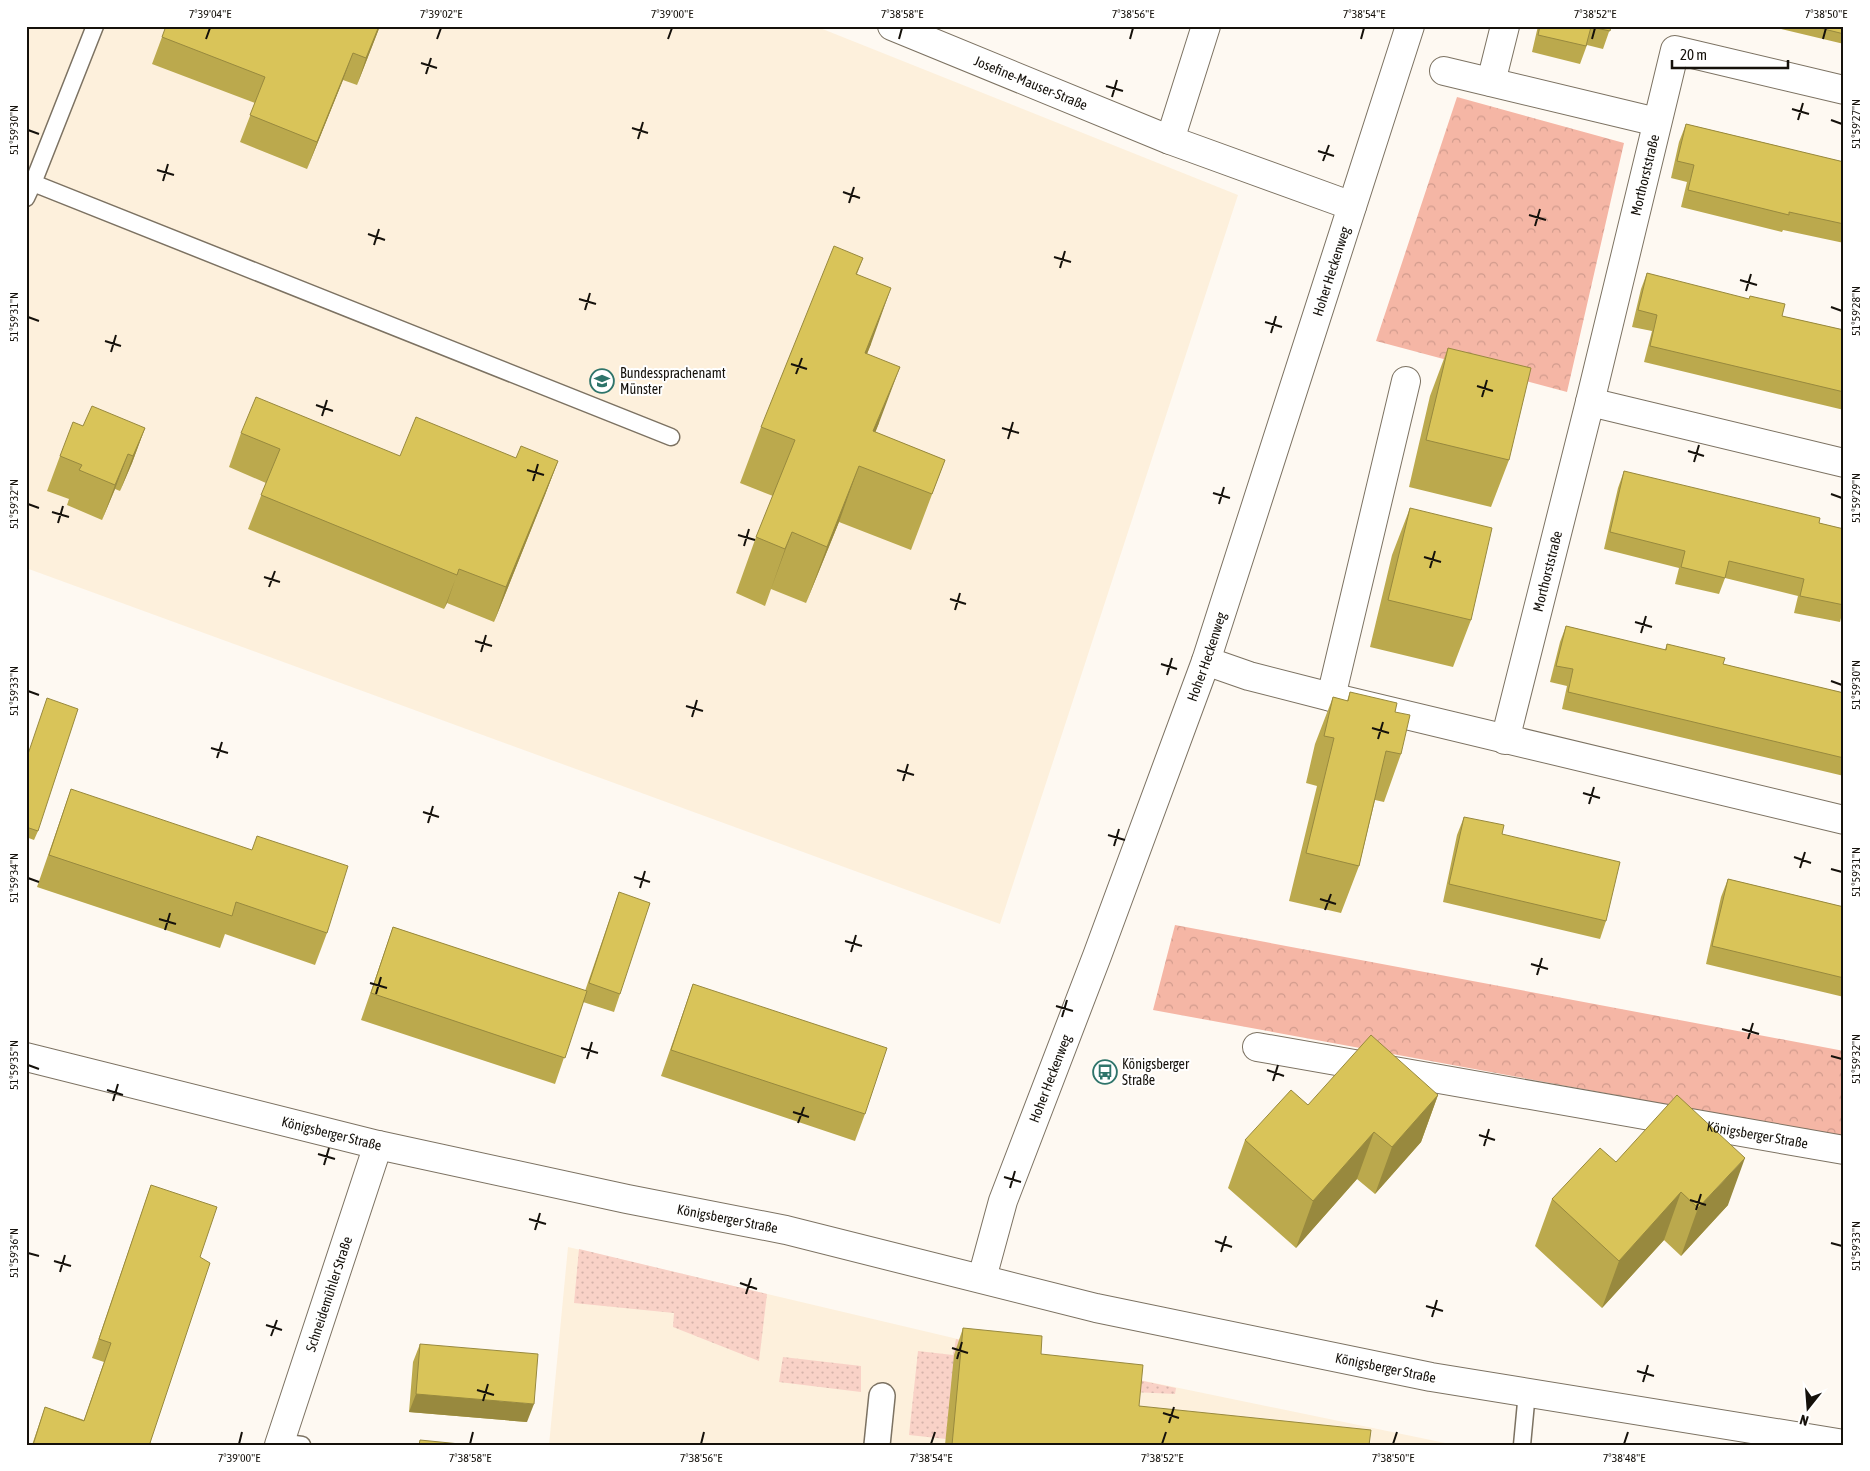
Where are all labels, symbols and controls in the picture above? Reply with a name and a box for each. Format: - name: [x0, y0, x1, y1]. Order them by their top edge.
- text: 7°39'04"E: [189, 7, 231, 21]
- text: 7°39'02"E: [420, 7, 462, 21]
- text: 7°39'00"E: [651, 7, 693, 21]
- text: 7°38'58"E: [881, 7, 923, 21]
- text: 7°38'56"E: [1112, 7, 1154, 21]
- text: 7°38'54"E: [1343, 7, 1385, 21]
- text: 7°38'52"E: [1574, 7, 1616, 21]
- text: 7°38'50"E: [1805, 7, 1847, 21]
- scale bar: [1672, 38, 1789, 70]
- text: 20 m: [1680, 46, 1707, 63]
- street label: Josefine-Mauser-Straße: [972, 53, 1090, 113]
- text: 51°59'27"N: [1849, 99, 1863, 149]
- text: 51°59'30"N: [7, 105, 21, 155]
- street label: Morthorststraße: [1627, 133, 1662, 217]
- street label: Hoher Heckenweg: [1309, 225, 1353, 318]
- text: 51°59'28"N: [1849, 286, 1863, 336]
- text: 51°59'31"N: [7, 292, 21, 342]
- place label: Bundessprachenamt Münster: [620, 365, 726, 397]
- school or university icon: Bundessprachenamt Münster: [589, 368, 615, 394]
- text: 51°59'29"N: [1849, 473, 1863, 523]
- text: 51°59'32"N: [7, 479, 21, 529]
- street label: Morthorststraße: [1530, 529, 1565, 613]
- street label: Hoher Heckenweg: [1184, 610, 1229, 703]
- text: 51°59'30"N: [1849, 660, 1863, 710]
- text: 51°59'33"N: [7, 666, 21, 716]
- text: 51°59'31"N: [1849, 847, 1863, 897]
- text: 51°59'34"N: [7, 853, 21, 903]
- street label: Hoher Heckenweg: [1026, 1032, 1074, 1125]
- text: 51°59'32"N: [1849, 1034, 1863, 1084]
- text: 51°59'35"N: [7, 1040, 21, 1090]
- place label: Königsberger Straße: [1122, 1056, 1190, 1088]
- bus stop icon: Königsberger Straße: [1092, 1059, 1118, 1085]
- street label: Königsberger Straße: [280, 1113, 383, 1154]
- street label: Königsberger Straße: [1706, 1118, 1809, 1152]
- street label: Königsberger Straße: [676, 1201, 779, 1236]
- text: 51°59'33"N: [1849, 1221, 1863, 1271]
- text: 51°59'36"N: [7, 1228, 21, 1278]
- street label: Schneidemühler Straße: [302, 1234, 355, 1354]
- street label: Königsberger Straße: [1334, 1349, 1437, 1386]
- north arrow: [1782, 1384, 1832, 1434]
- text: N: [1798, 1412, 1810, 1429]
- text: 7°39'00"E: [218, 1451, 260, 1465]
- text: 7°38'58"E: [449, 1451, 491, 1465]
- text: 7°38'56"E: [680, 1451, 722, 1465]
- text: 7°38'54"E: [910, 1451, 952, 1465]
- text: 7°38'52"E: [1141, 1451, 1183, 1465]
- text: 7°38'50"E: [1372, 1451, 1414, 1465]
- text: 7°38'48"E: [1603, 1451, 1645, 1465]

